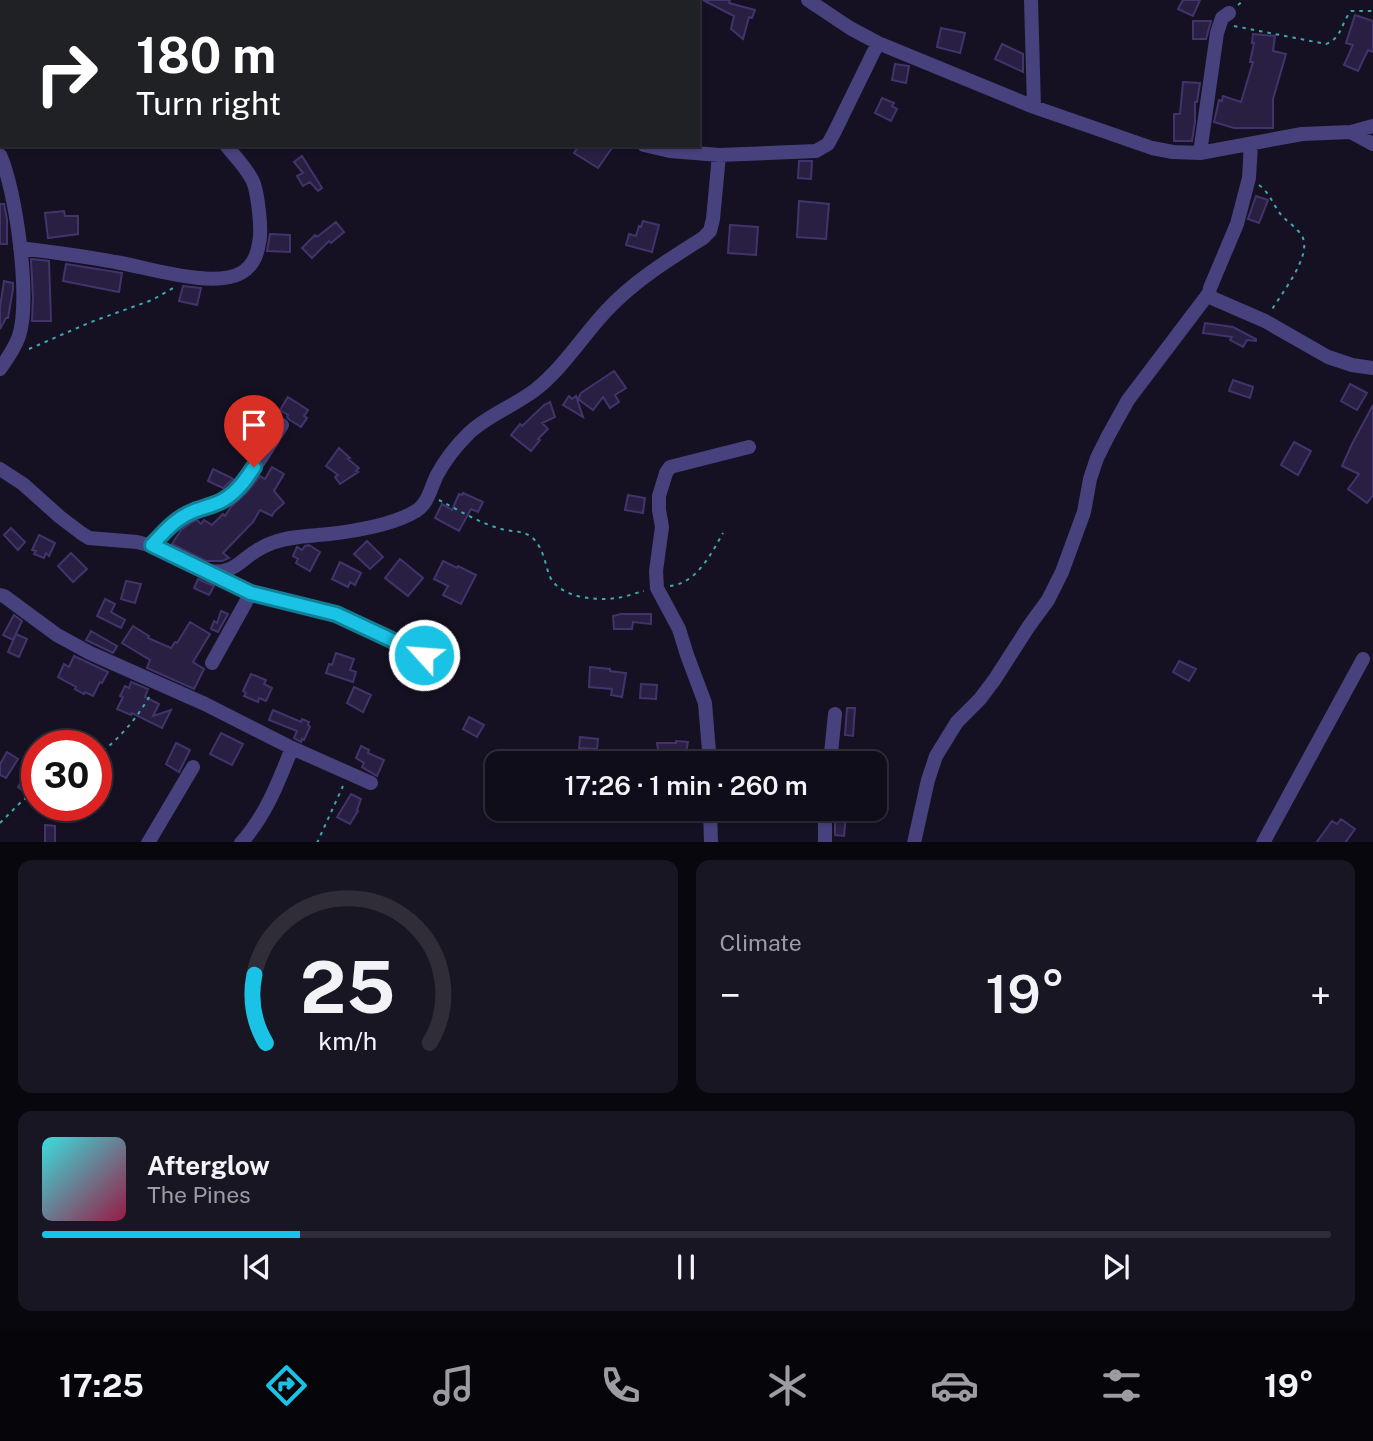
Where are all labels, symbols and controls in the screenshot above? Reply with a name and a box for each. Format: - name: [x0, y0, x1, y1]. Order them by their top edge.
- text: 180 m: [136, 26, 276, 84]
- icon: right: [21, 28, 112, 119]
- text: Turn right: [136, 85, 281, 122]
- pin: [224, 395, 284, 467]
- icon: arrive: [235, 406, 273, 444]
- position arrow: [387, 618, 461, 692]
- speed limit sign: 30: [21, 730, 112, 821]
- text: 17:26 · 1 min · 260 m: [564, 770, 808, 801]
- text: Climate: [720, 929, 802, 956]
- text: 25: [300, 944, 395, 1029]
- text: 19°: [985, 964, 1065, 1025]
- text: −: [720, 973, 741, 1018]
- text: +: [1310, 973, 1331, 1018]
- text: km/h: [318, 1025, 377, 1055]
- text: Afterglow: [147, 1150, 270, 1181]
- text: The Pines: [147, 1181, 251, 1208]
- icon: previous: [238, 1248, 276, 1286]
- icon: pause: [667, 1248, 705, 1286]
- icon: next: [1097, 1248, 1135, 1286]
- icon: directions: [262, 1361, 311, 1410]
- icon: music: [429, 1361, 478, 1410]
- icon: phone: [596, 1361, 645, 1410]
- icon: climate: [763, 1361, 812, 1410]
- icon: car: [930, 1361, 979, 1410]
- icon: filters: [1097, 1361, 1146, 1410]
- text: 17:25: [59, 1367, 144, 1404]
- text: 19°: [1264, 1367, 1314, 1404]

